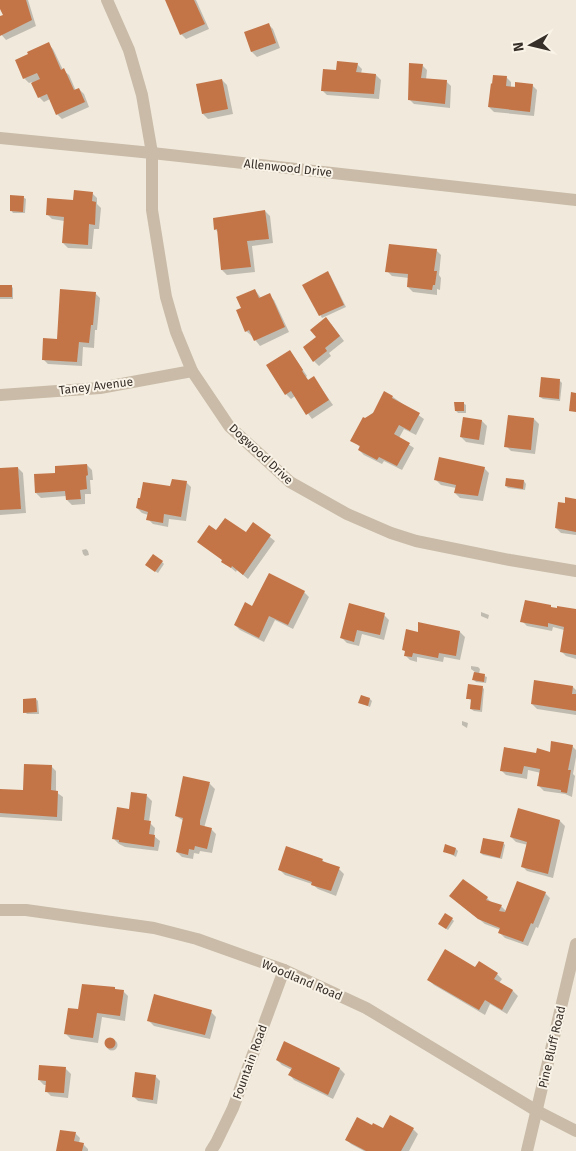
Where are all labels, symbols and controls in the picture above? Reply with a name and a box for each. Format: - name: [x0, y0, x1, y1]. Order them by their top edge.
- north arrow: [506, 20, 556, 70]
- text: N: [510, 41, 528, 53]
- street label: Allenwood Drive: [243, 156, 333, 180]
- street label: Taney Avenue: [58, 375, 134, 397]
- street label: Dogwood Drive: [226, 421, 296, 487]
- street label: Woodland Road: [260, 957, 344, 1003]
- street label: Pine Bluff Road: [536, 1005, 568, 1089]
- street label: Fountain Road: [230, 1023, 270, 1101]

